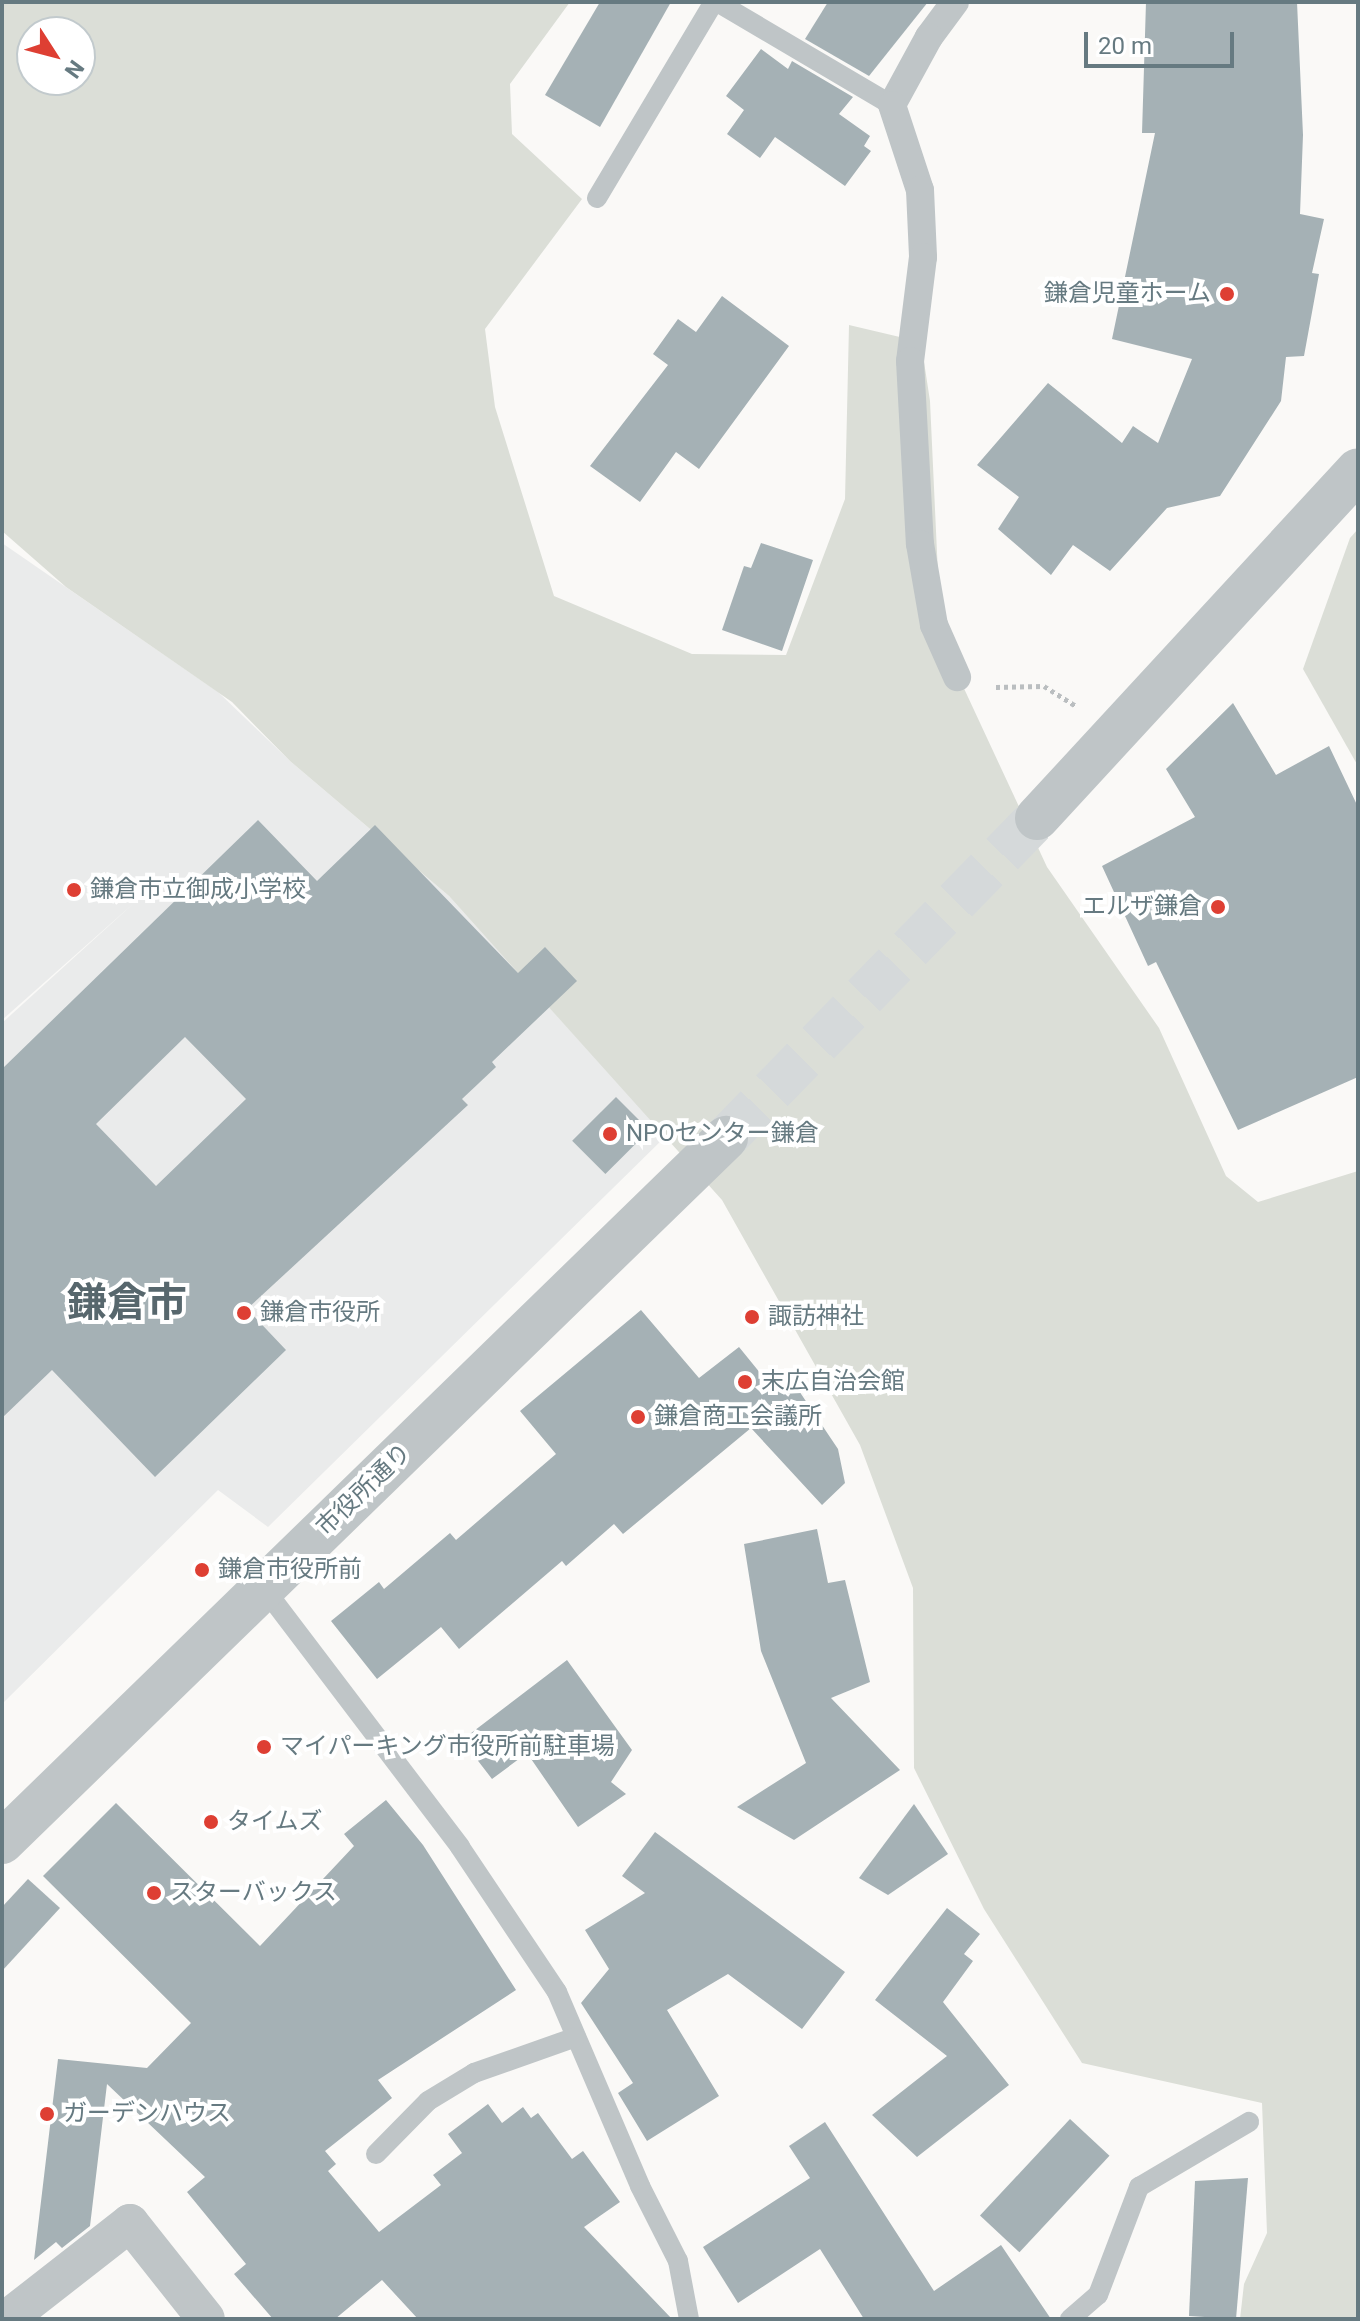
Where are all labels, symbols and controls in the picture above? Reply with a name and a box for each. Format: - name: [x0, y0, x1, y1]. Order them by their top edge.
- north arrow: [16, 16, 96, 96]
- scale bar: [1088, 16, 1238, 66]
- text: 20 m: [1098, 32, 1152, 60]
- text: N: [60, 56, 89, 83]
- place label: 鎌倉児童ホーム: [1043, 280, 1211, 308]
- marker: 鎌倉児童ホーム: [1218, 285, 1236, 303]
- place label: 鎌倉市立御成小学校: [90, 876, 306, 904]
- marker: 鎌倉市立御成小学校: [65, 881, 83, 899]
- place label: エルザ鎌倉: [1082, 893, 1202, 921]
- marker: エルザ鎌倉: [1209, 898, 1227, 916]
- place label: NPOセンター鎌倉: [626, 1120, 819, 1148]
- marker: NPOセンター鎌倉: [601, 1125, 619, 1143]
- district label: 鎌倉市: [67, 1279, 187, 1327]
- place label: 鎌倉市役所: [260, 1299, 380, 1327]
- place label: 諏訪神社: [768, 1303, 864, 1331]
- marker: 鎌倉市役所: [235, 1304, 253, 1322]
- marker: 諏訪神社: [743, 1308, 761, 1326]
- place label: 末広自治会館: [761, 1368, 905, 1396]
- marker: 末広自治会館: [736, 1373, 754, 1391]
- place label: 鎌倉商工会議所: [654, 1403, 822, 1431]
- marker: 鎌倉商工会議所: [629, 1408, 647, 1426]
- street label: 市役所通り: [311, 1438, 417, 1542]
- place label: 鎌倉市役所前: [218, 1556, 362, 1584]
- marker: 鎌倉市役所前: [193, 1561, 211, 1579]
- place label: マイパーキング市役所前駐車場: [280, 1733, 616, 1761]
- marker: マイパーキング市役所前駐車場: [255, 1738, 273, 1756]
- place label: タイムズ: [227, 1808, 323, 1836]
- marker: タイムズ: [202, 1813, 220, 1831]
- place label: スターバックス: [170, 1879, 338, 1907]
- marker: スターバックス: [145, 1884, 163, 1902]
- place label: ガーデンハウス: [63, 2100, 231, 2128]
- marker: ガーデンハウス: [38, 2105, 56, 2123]

